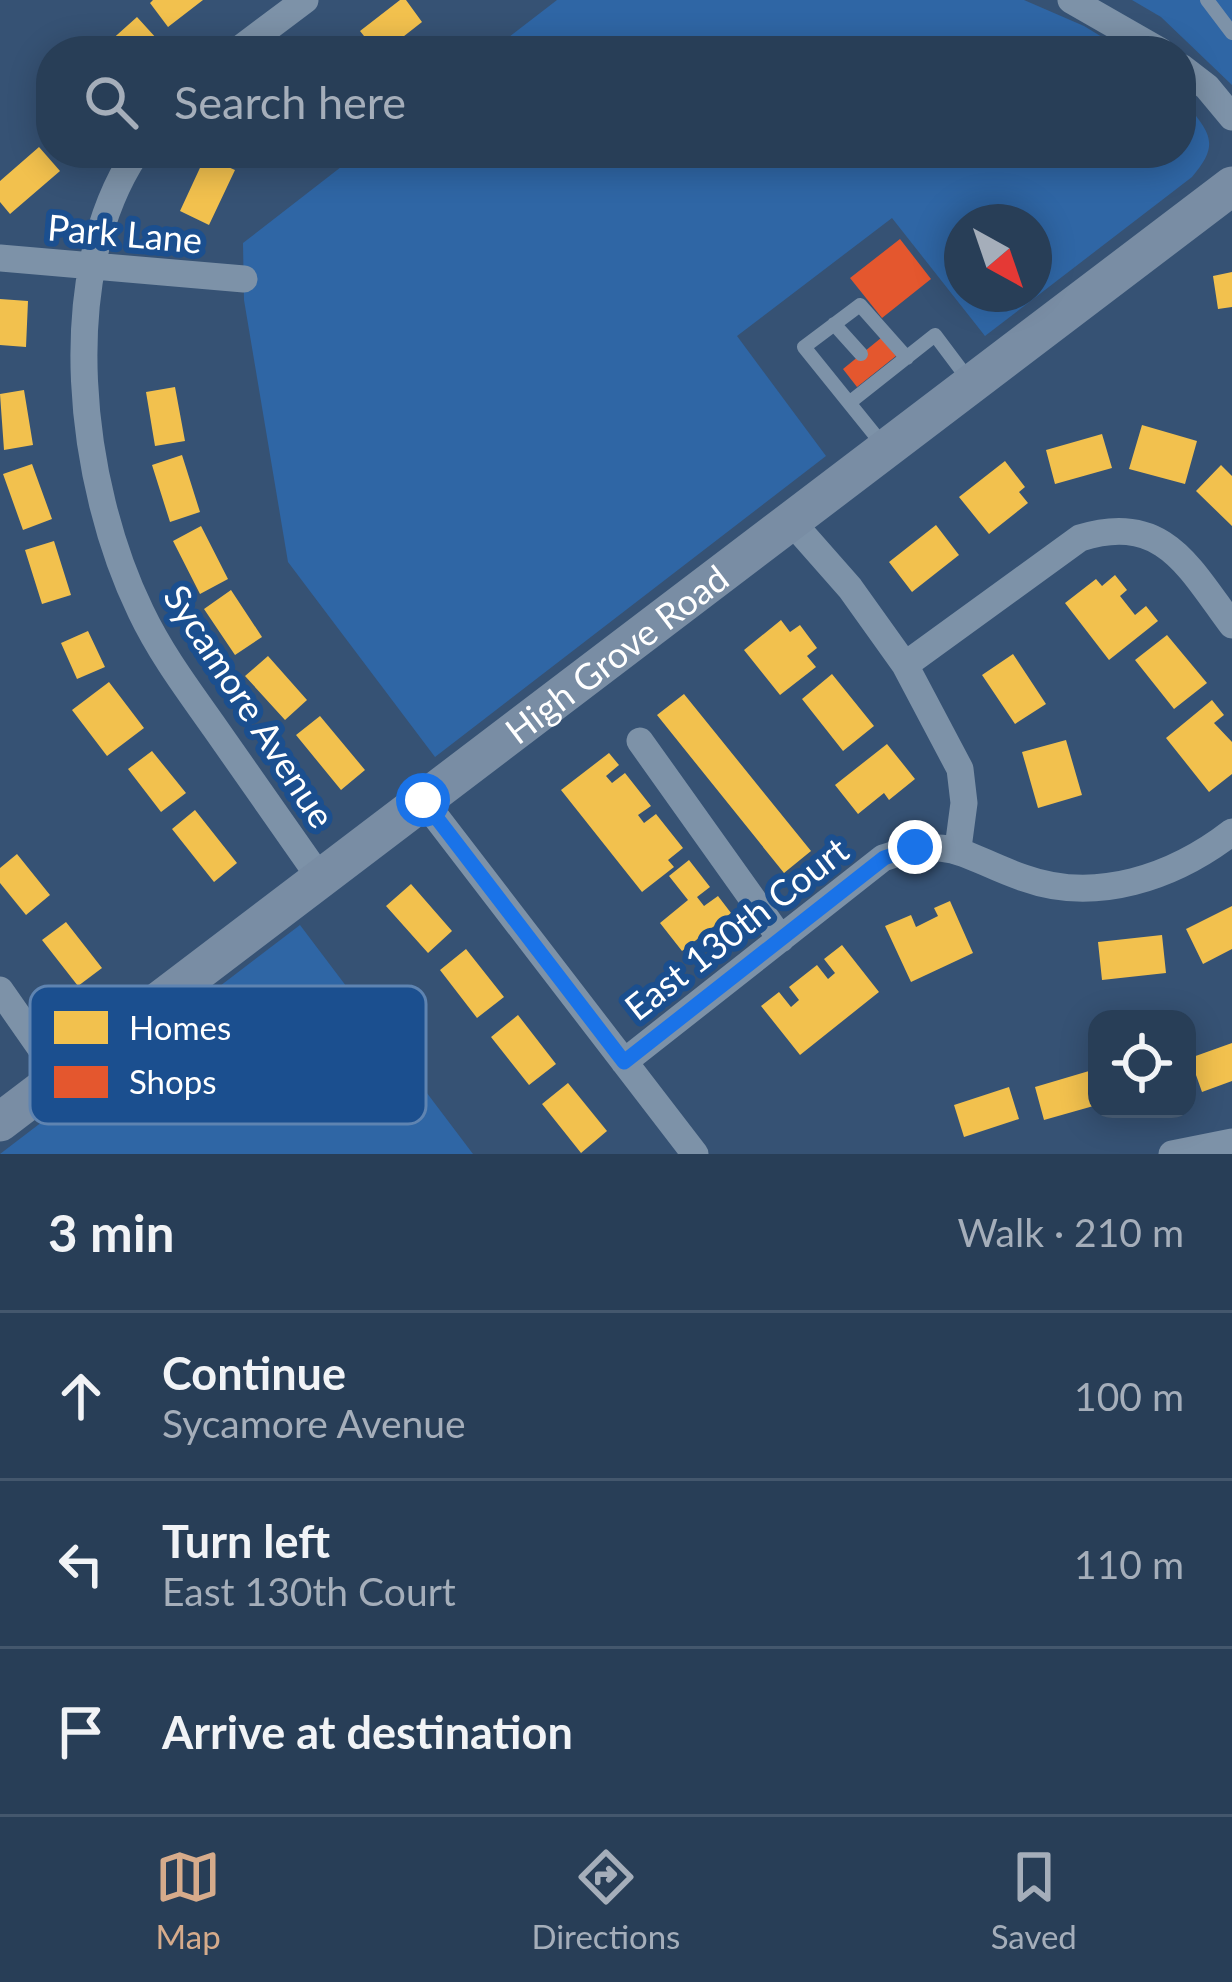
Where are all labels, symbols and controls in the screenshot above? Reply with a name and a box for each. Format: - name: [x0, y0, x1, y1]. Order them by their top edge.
- search box: [36, 36, 1196, 168]
- icon: search: [78, 69, 144, 135]
- text: Search here: [174, 75, 406, 129]
- street label: Park Lane: [46, 204, 204, 262]
- north arrow: [944, 204, 1052, 312]
- street label: High Grove Road: [496, 555, 736, 752]
- street label: Sycamore Avenue: [155, 576, 345, 836]
- route start: [396, 773, 450, 827]
- route end: [888, 820, 942, 874]
- street label: East 130th Court: [616, 827, 856, 1029]
- legend: [30, 986, 426, 1124]
- text: Homes: [129, 1007, 231, 1047]
- map controls: [1088, 1010, 1196, 1118]
- button: locate: [1088, 1010, 1196, 1118]
- text: Shops: [129, 1061, 217, 1101]
- text: 3 min: [48, 1202, 174, 1263]
- text: Walk · 210 m: [957, 1209, 1184, 1255]
- text: Continue: [162, 1346, 346, 1400]
- icon: ahead: [48, 1363, 114, 1429]
- text: 100 m: [1074, 1373, 1184, 1419]
- text: Sycamore Avenue: [162, 1400, 466, 1446]
- text: Turn left: [162, 1514, 330, 1568]
- icon: left: [48, 1531, 114, 1597]
- text: 110 m: [1074, 1541, 1184, 1587]
- text: East 130th Court: [162, 1568, 456, 1614]
- icon: arrive: [48, 1699, 114, 1765]
- text: Arrive at destination: [162, 1705, 573, 1759]
- tab: Map: [155, 1844, 221, 1956]
- tab: Directions: [531, 1844, 680, 1956]
- tab: Saved: [991, 1844, 1077, 1956]

